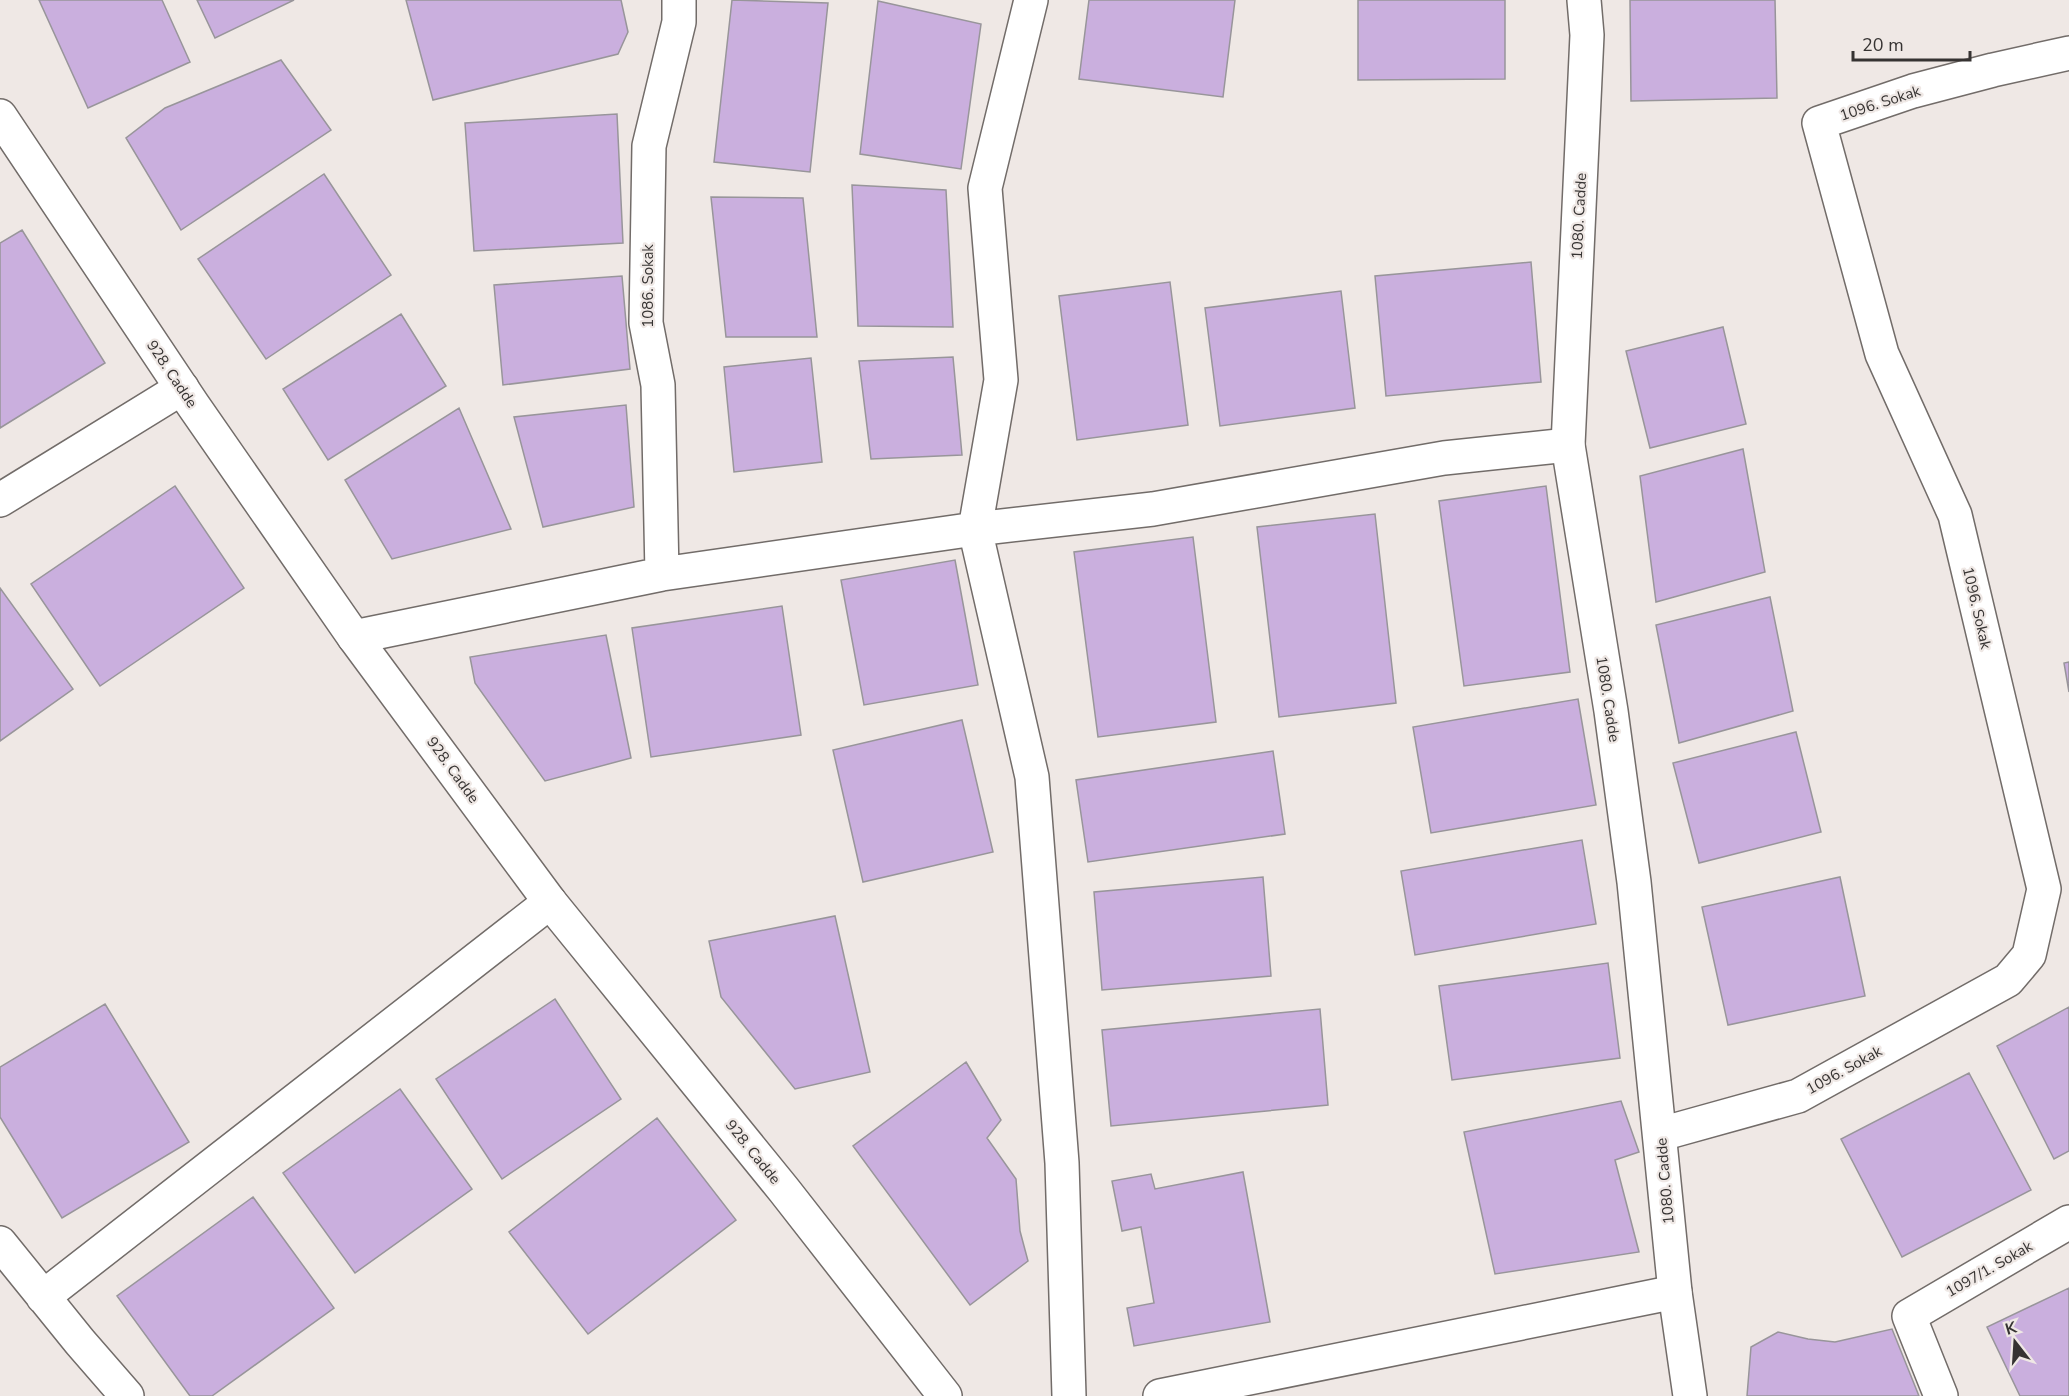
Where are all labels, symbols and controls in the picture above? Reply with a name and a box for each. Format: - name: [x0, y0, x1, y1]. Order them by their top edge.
- scale bar: [1853, 24, 1970, 62]
- text: 20 m: [1862, 33, 1904, 57]
- street label: 1096. Sokak: [1837, 80, 1923, 125]
- street label: 1080. Cadde: [1567, 172, 1591, 260]
- street label: 1086. Sokak: [638, 244, 658, 328]
- street label: 928. Cadde: [142, 336, 202, 412]
- street label: 1096. Sokak: [1958, 565, 1996, 652]
- street label: 1080. Cadde: [1591, 655, 1625, 743]
- street label: 928. Cadde: [422, 733, 484, 807]
- street label: 1096. Sokak: [1803, 1041, 1886, 1099]
- street label: 928. Cadde: [721, 1116, 785, 1188]
- street label: 1080. Cadde: [1651, 1137, 1679, 1225]
- street label: 1097/1. Sokak: [1942, 1236, 2036, 1302]
- north arrow: [1985, 1312, 2045, 1372]
- text: K: [2003, 1316, 2021, 1341]

